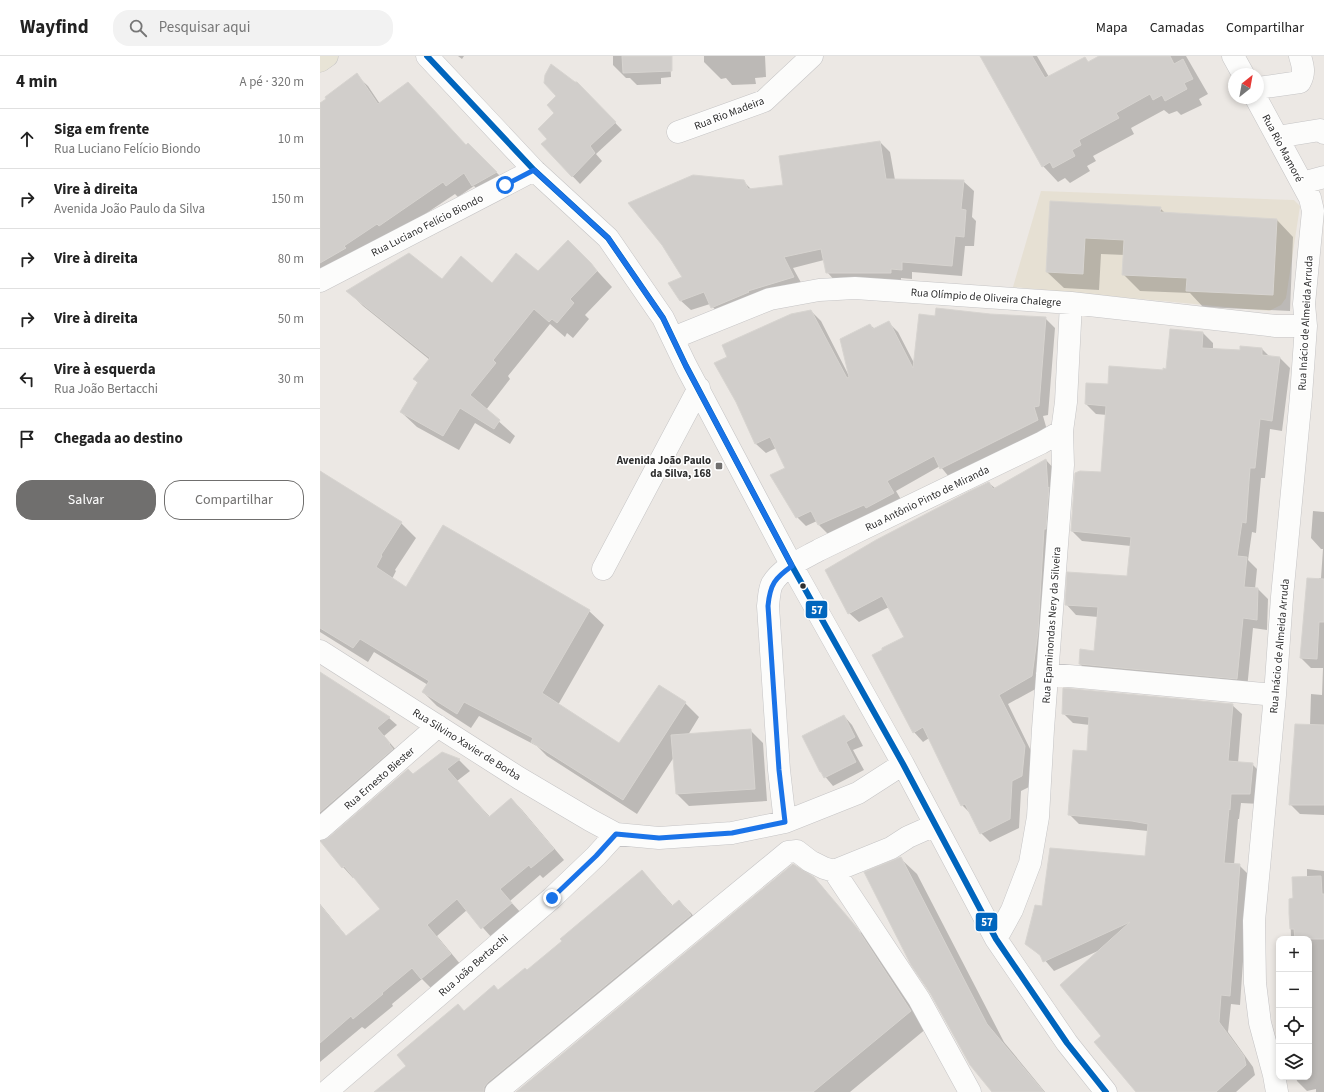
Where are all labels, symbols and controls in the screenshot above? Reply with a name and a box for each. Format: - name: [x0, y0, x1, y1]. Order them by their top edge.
- search box: [113, 10, 393, 46]
- text: Wayfind: [20, 14, 89, 41]
- icon: search: [127, 17, 149, 39]
- text: Pesquisar aqui: [159, 17, 250, 38]
- text: Mapa: [1096, 18, 1128, 38]
- text: Camadas: [1150, 18, 1204, 38]
- text: Compartilhar: [1226, 18, 1304, 38]
- north arrow: [1228, 68, 1264, 104]
- text: 4 min: [16, 70, 57, 94]
- text: A pé · 320 m: [239, 73, 304, 91]
- street label: Rua Rio Madeira: [692, 93, 766, 134]
- street label: Rua Rio Mamoré: [1258, 112, 1307, 185]
- text: Siga em frente: [54, 119, 149, 140]
- icon: ahead: [16, 128, 38, 150]
- text: 10 m: [278, 130, 304, 148]
- text: Rua Luciano Felício Biondo: [54, 140, 201, 158]
- route start: [496, 176, 514, 194]
- text: Vire à direita: [54, 179, 138, 200]
- icon: right: [16, 188, 38, 210]
- text: 150 m: [271, 190, 304, 208]
- street label: Rua Luciano Felício Biondo: [369, 191, 486, 260]
- text: Avenida João Paulo da Silva: [54, 200, 205, 218]
- icon: right: [16, 248, 38, 270]
- text: Vire à direita: [54, 248, 138, 269]
- text: 80 m: [278, 250, 304, 268]
- street label: Rua Inácio de Almeida Arruda: [1294, 255, 1317, 391]
- street label: Rua Olímpio de Oliveira Chalegre: [910, 285, 1062, 310]
- icon: right: [16, 308, 38, 330]
- text: Vire à direita: [54, 308, 138, 329]
- text: 50 m: [278, 310, 304, 328]
- text: Vire à esquerda: [54, 359, 156, 380]
- icon: left: [16, 368, 38, 390]
- text: 30 m: [278, 370, 304, 388]
- text: Rua João Bertacchi: [54, 380, 158, 398]
- icon: arrive: [16, 428, 38, 450]
- text: Chegada ao destino: [54, 428, 183, 449]
- place label: Avenida João Paulo da Silva, 168: [616, 453, 711, 481]
- marker: Avenida João Paulo da Silva, 168: [714, 461, 724, 471]
- street label: Rua Antônio Pinto de Miranda: [863, 462, 992, 535]
- button: Salvar: [16, 480, 156, 520]
- button: Compartilhar: [164, 480, 304, 520]
- street label: Rua Epaminondas Nery da Silveira: [1039, 546, 1064, 704]
- street label: Rua Inácio de Almeida Arruda: [1266, 578, 1293, 714]
- unlabelled marker: [798, 581, 808, 591]
- line badge: 57: [805, 600, 828, 619]
- text: 57: [811, 603, 823, 618]
- street label: Rua Silvino Xavier de Borba: [410, 705, 524, 784]
- street label: Rua Ernesto Biester: [341, 743, 418, 813]
- route end: [543, 889, 561, 907]
- line badge: 57: [975, 912, 998, 932]
- text: 57: [981, 915, 993, 930]
- street label: Rua João Bertacchi: [435, 931, 511, 1000]
- map controls: [1276, 936, 1312, 1080]
- button: +: [1276, 936, 1312, 972]
- button: −: [1276, 972, 1312, 1008]
- button: locate: [1276, 1008, 1312, 1044]
- button: layers: [1276, 1044, 1312, 1080]

